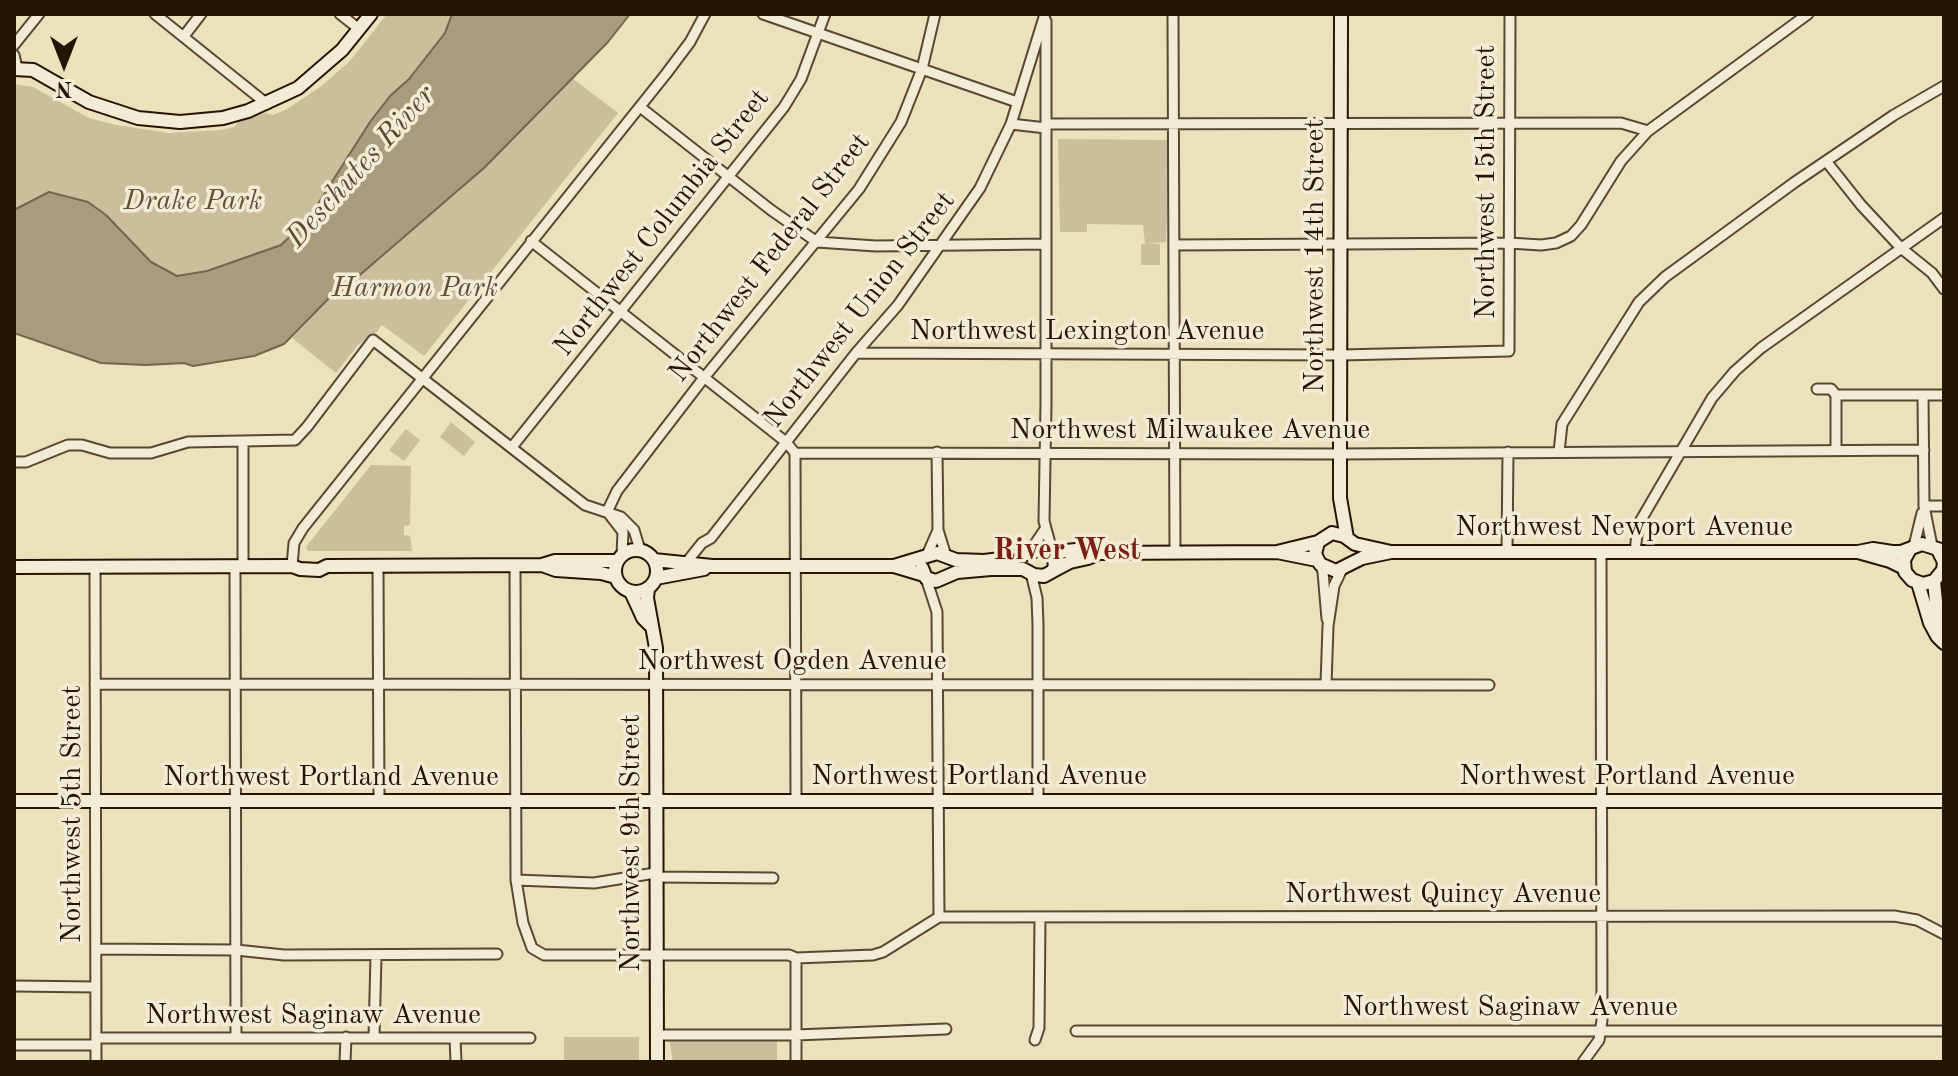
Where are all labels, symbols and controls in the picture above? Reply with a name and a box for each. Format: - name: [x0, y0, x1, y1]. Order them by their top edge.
- north arrow: [24, 24, 104, 104]
- street label: Northwest 15th Street: [1470, 45, 1504, 319]
- text: N: [56, 77, 72, 99]
- water label: Deschutes River: [279, 78, 443, 256]
- street label: Northwest Columbia Street: [547, 83, 777, 363]
- street label: Northwest 14th Street: [1299, 119, 1333, 393]
- street label: Northwest Federal Street: [662, 127, 878, 389]
- park label: Drake Park: [124, 185, 262, 219]
- street label: Northwest Union Street: [757, 185, 963, 435]
- park label: Harmon Park: [332, 272, 498, 306]
- street label: Northwest Lexington Avenue: [910, 315, 1264, 349]
- street label: Northwest Milwaukee Avenue: [1010, 414, 1370, 448]
- street label: Northwest Newport Avenue: [1455, 511, 1793, 545]
- district label: River West: [993, 533, 1141, 569]
- street label: Northwest Ogden Avenue: [637, 645, 947, 679]
- street label: Northwest 5th Street: [56, 685, 90, 943]
- street label: Northwest 9th Street: [615, 714, 649, 972]
- street label: Northwest Portland Avenue: [811, 760, 1147, 794]
- street label: Northwest Portland Avenue: [1459, 760, 1795, 794]
- street label: Northwest Portland Avenue: [163, 761, 499, 795]
- street label: Northwest Quincy Avenue: [1285, 878, 1601, 912]
- street label: Northwest Saginaw Avenue: [1342, 991, 1678, 1025]
- street label: Northwest Saginaw Avenue: [145, 999, 481, 1033]

